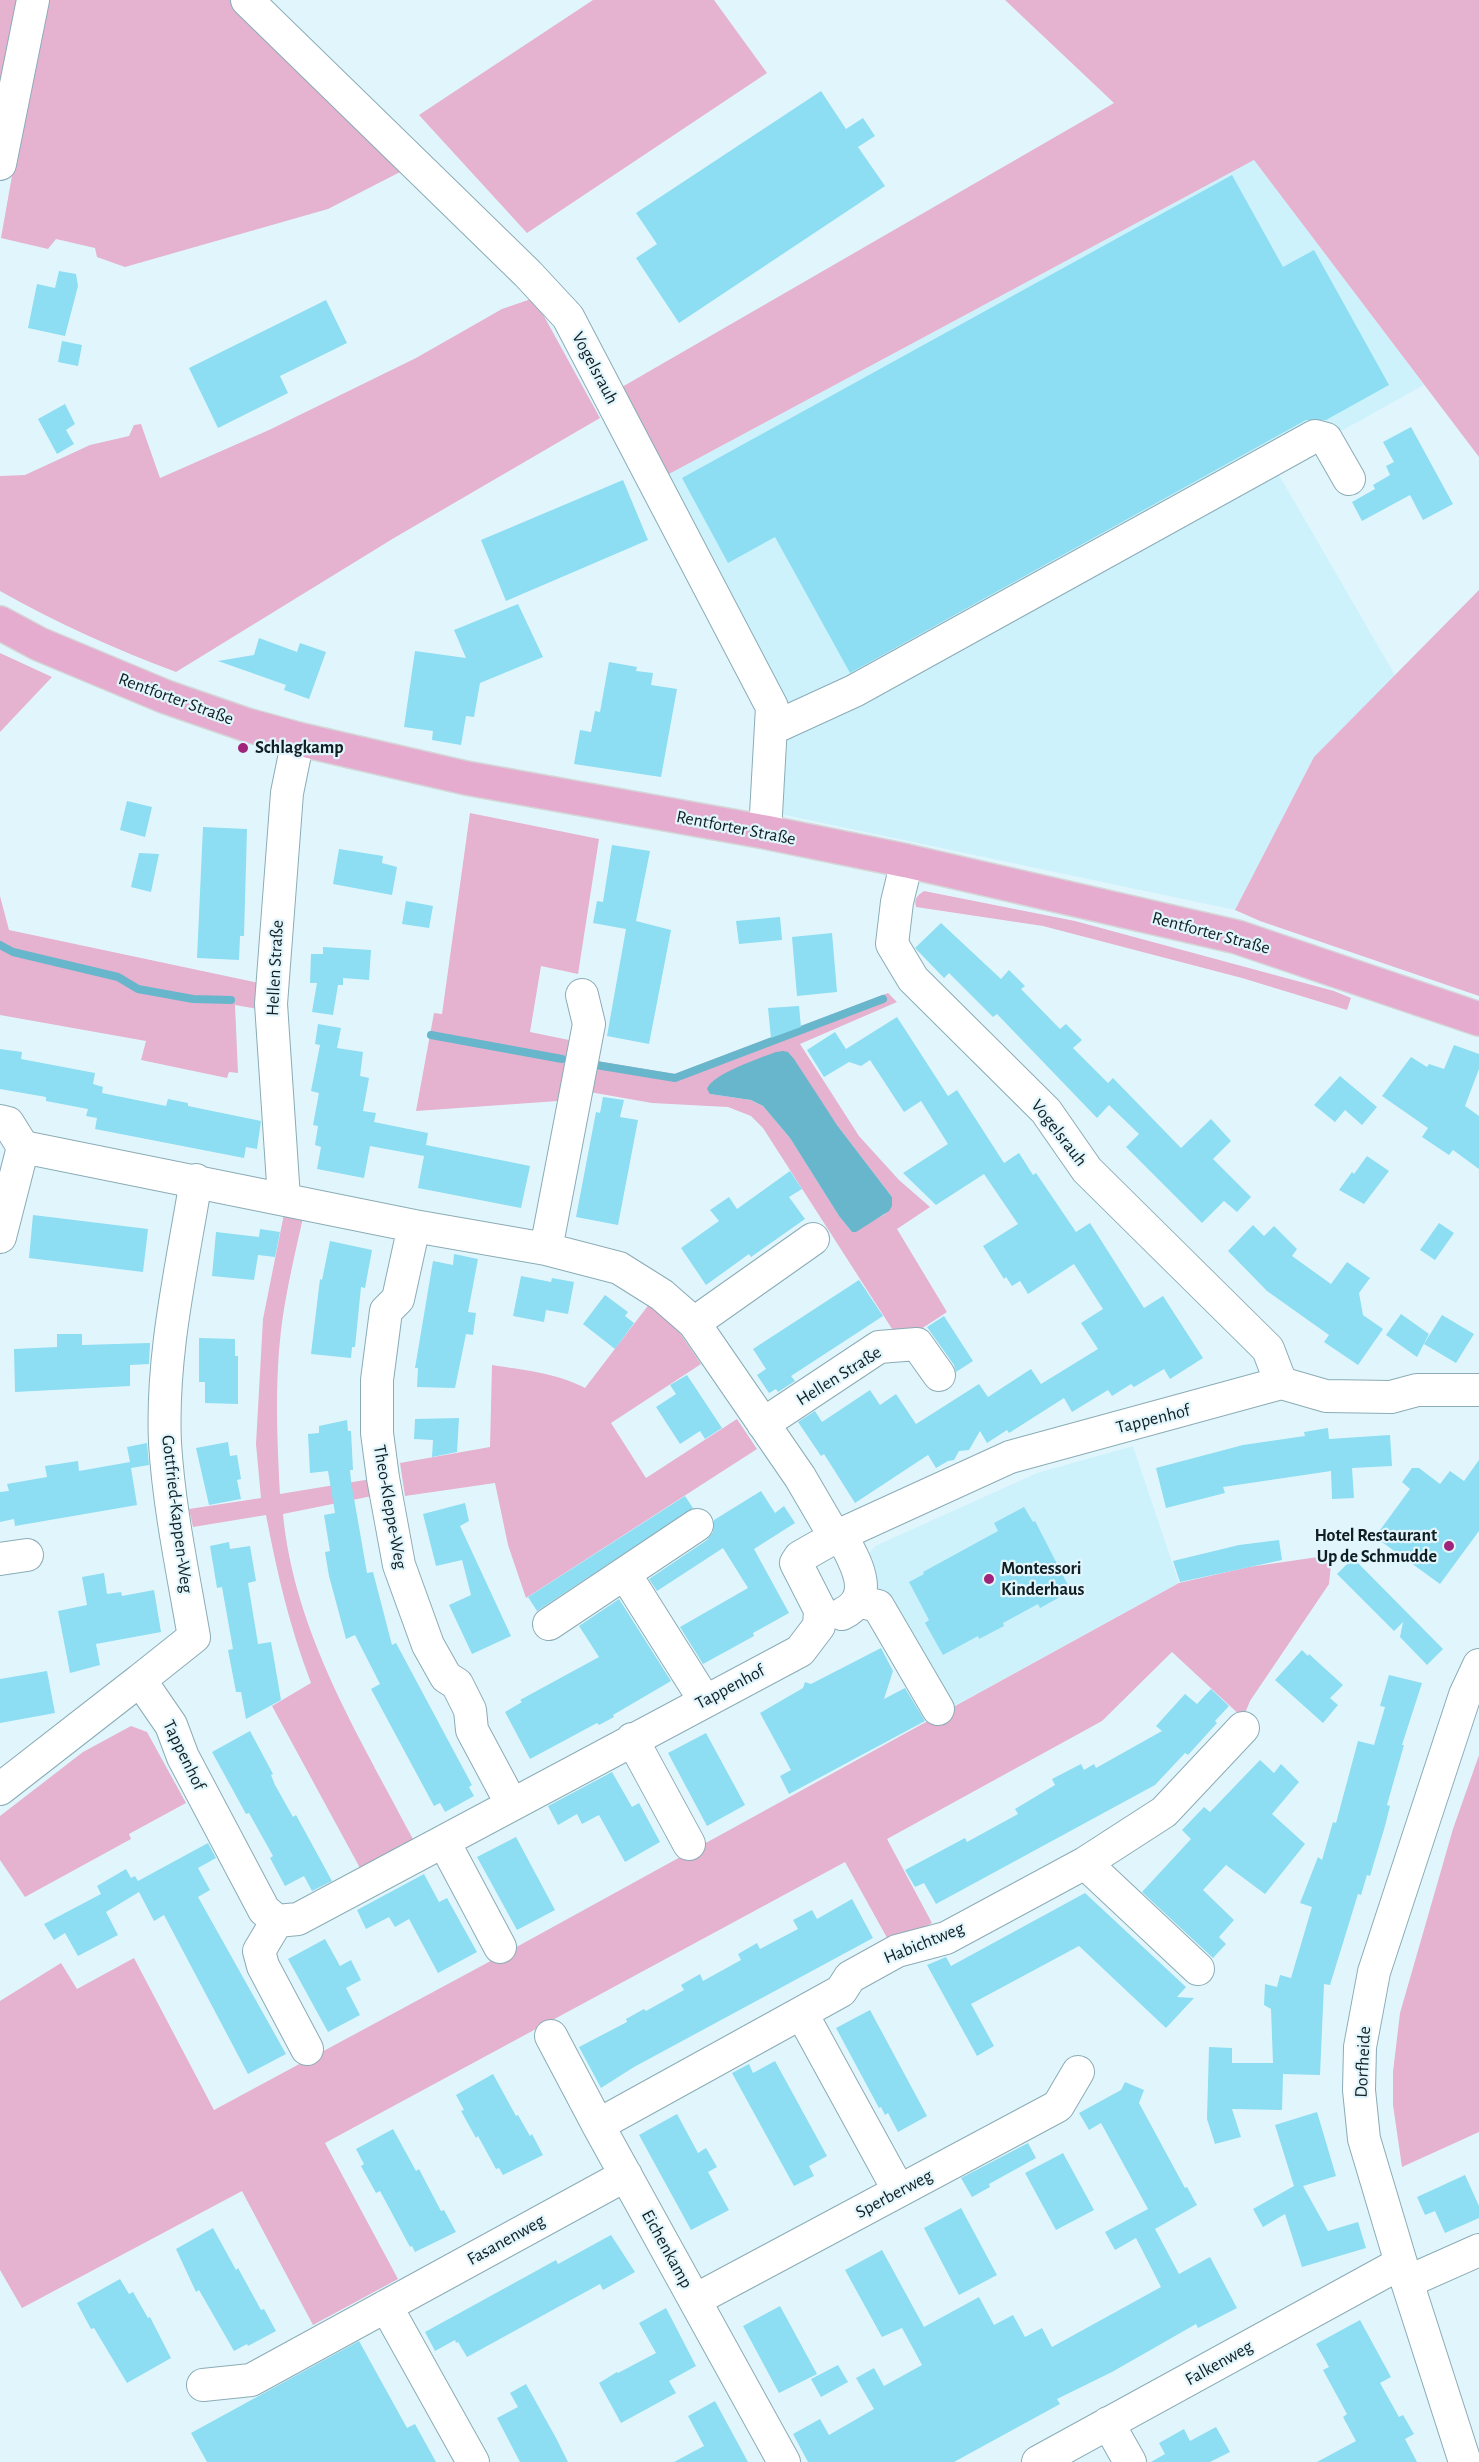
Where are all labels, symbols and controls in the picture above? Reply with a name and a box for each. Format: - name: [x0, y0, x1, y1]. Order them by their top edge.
- street label: Vogelsrauh: [567, 328, 623, 408]
- street label: Rentforter Straße: [115, 668, 237, 730]
- place label: Schlagkamp: [255, 737, 344, 759]
- marker: Schlagkamp: [236, 741, 250, 755]
- street label: Rentforter Straße: [674, 806, 798, 850]
- street label: Rentforter Straße: [1150, 907, 1272, 959]
- street label: Hellen Straße: [262, 919, 288, 1017]
- street label: Vogelsrauh: [1026, 1095, 1092, 1171]
- street label: Hellen Straße: [793, 1341, 885, 1411]
- street label: Tappenhof: [1114, 1399, 1192, 1439]
- street label: Gottfried-Kappen-Weg: [157, 1434, 197, 1594]
- street label: Theo-Kleppe-Weg: [368, 1443, 412, 1571]
- place label: Hotel Restaurant Up de Schmudde: [1314, 1525, 1437, 1568]
- marker: Hotel Restaurant Up de Schmudde: [1442, 1539, 1456, 1553]
- place label: Montessori Kinderhaus: [1001, 1558, 1084, 1600]
- marker: Montessori Kinderhaus: [982, 1572, 996, 1586]
- street label: Tappenhof: [692, 1660, 768, 1714]
- street label: Tappenhof: [158, 1716, 210, 1794]
- street label: Habichtweg: [881, 1917, 967, 1969]
- street label: Dorfheide: [1350, 2026, 1376, 2098]
- street label: Sperberweg: [852, 2165, 936, 2223]
- street label: Eichenkamp: [637, 2206, 697, 2292]
- street label: Fasanenweg: [463, 2210, 549, 2270]
- street label: Falkenweg: [1181, 2336, 1257, 2390]

